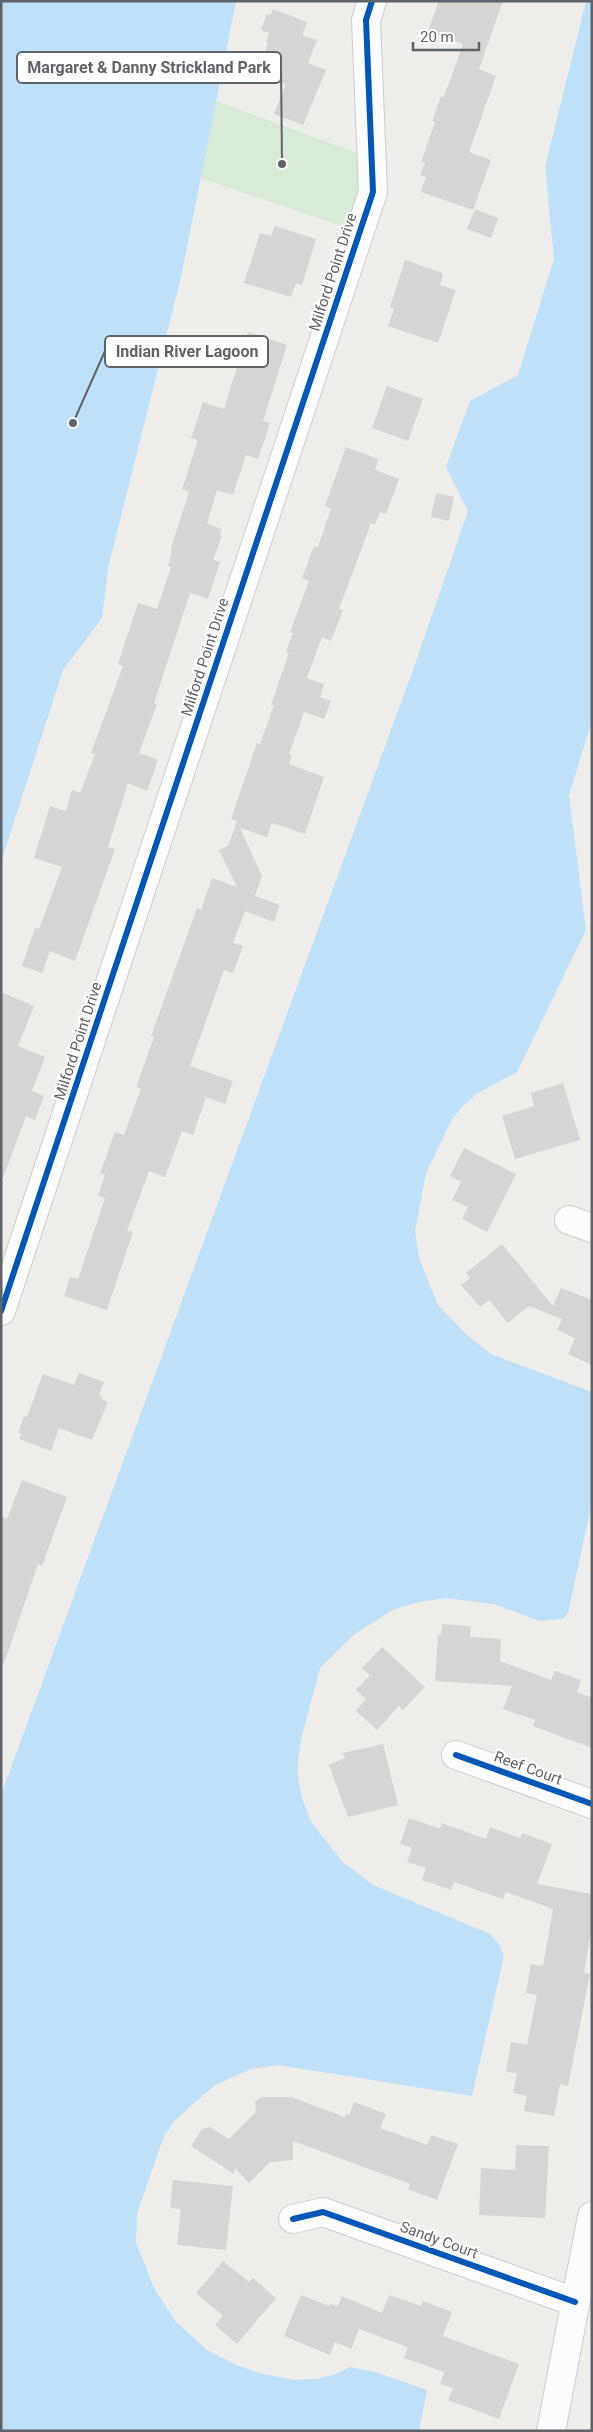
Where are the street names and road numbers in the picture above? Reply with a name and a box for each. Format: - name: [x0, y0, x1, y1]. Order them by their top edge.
- street label: Milford Point Drive: [305, 210, 361, 333]
- street label: Milford Point Drive: [177, 595, 233, 718]
- street label: Milford Point Drive: [50, 979, 106, 1102]
- street label: Reef Court: [492, 1747, 565, 1789]
- street label: Sandy Court: [398, 2218, 480, 2262]

